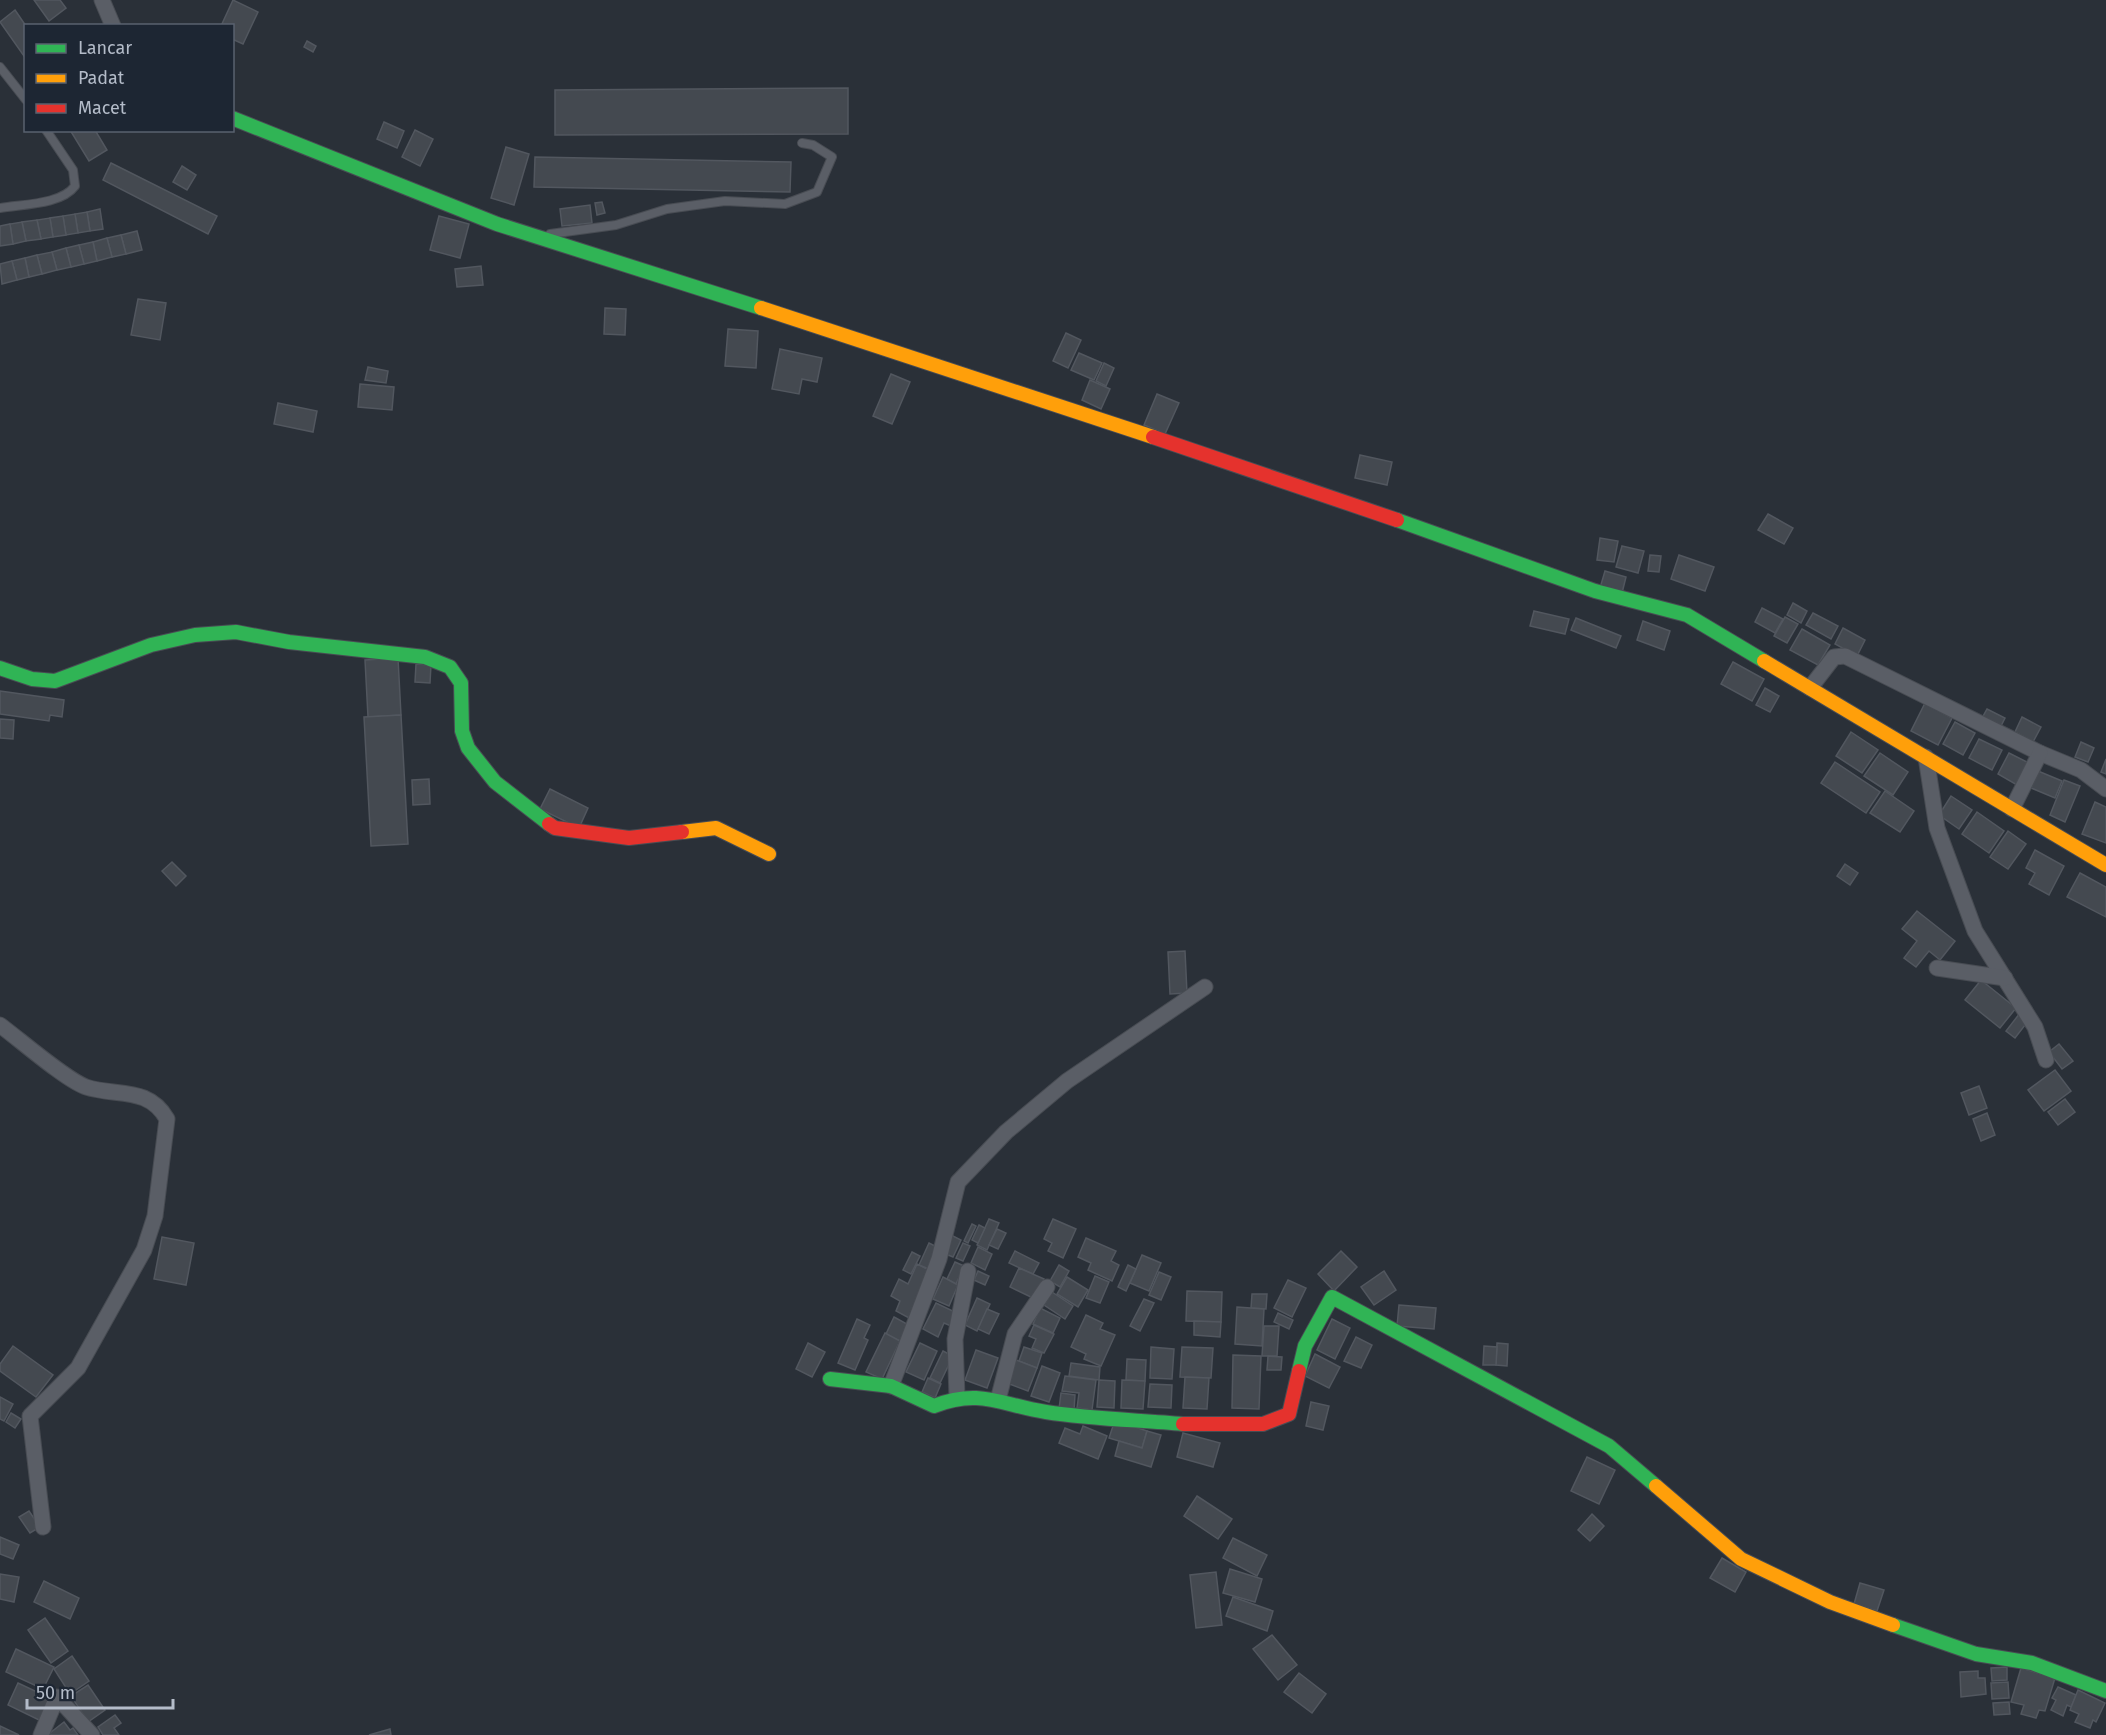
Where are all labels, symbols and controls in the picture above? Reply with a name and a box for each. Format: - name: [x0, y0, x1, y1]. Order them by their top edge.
- legend: [24, 24, 234, 132]
- text: Lancar: [78, 37, 132, 59]
- text: Padat: [78, 67, 125, 89]
- text: Macet: [78, 97, 127, 119]
- scale bar: [27, 1672, 172, 1710]
- text: 50 m: [36, 1682, 75, 1704]

